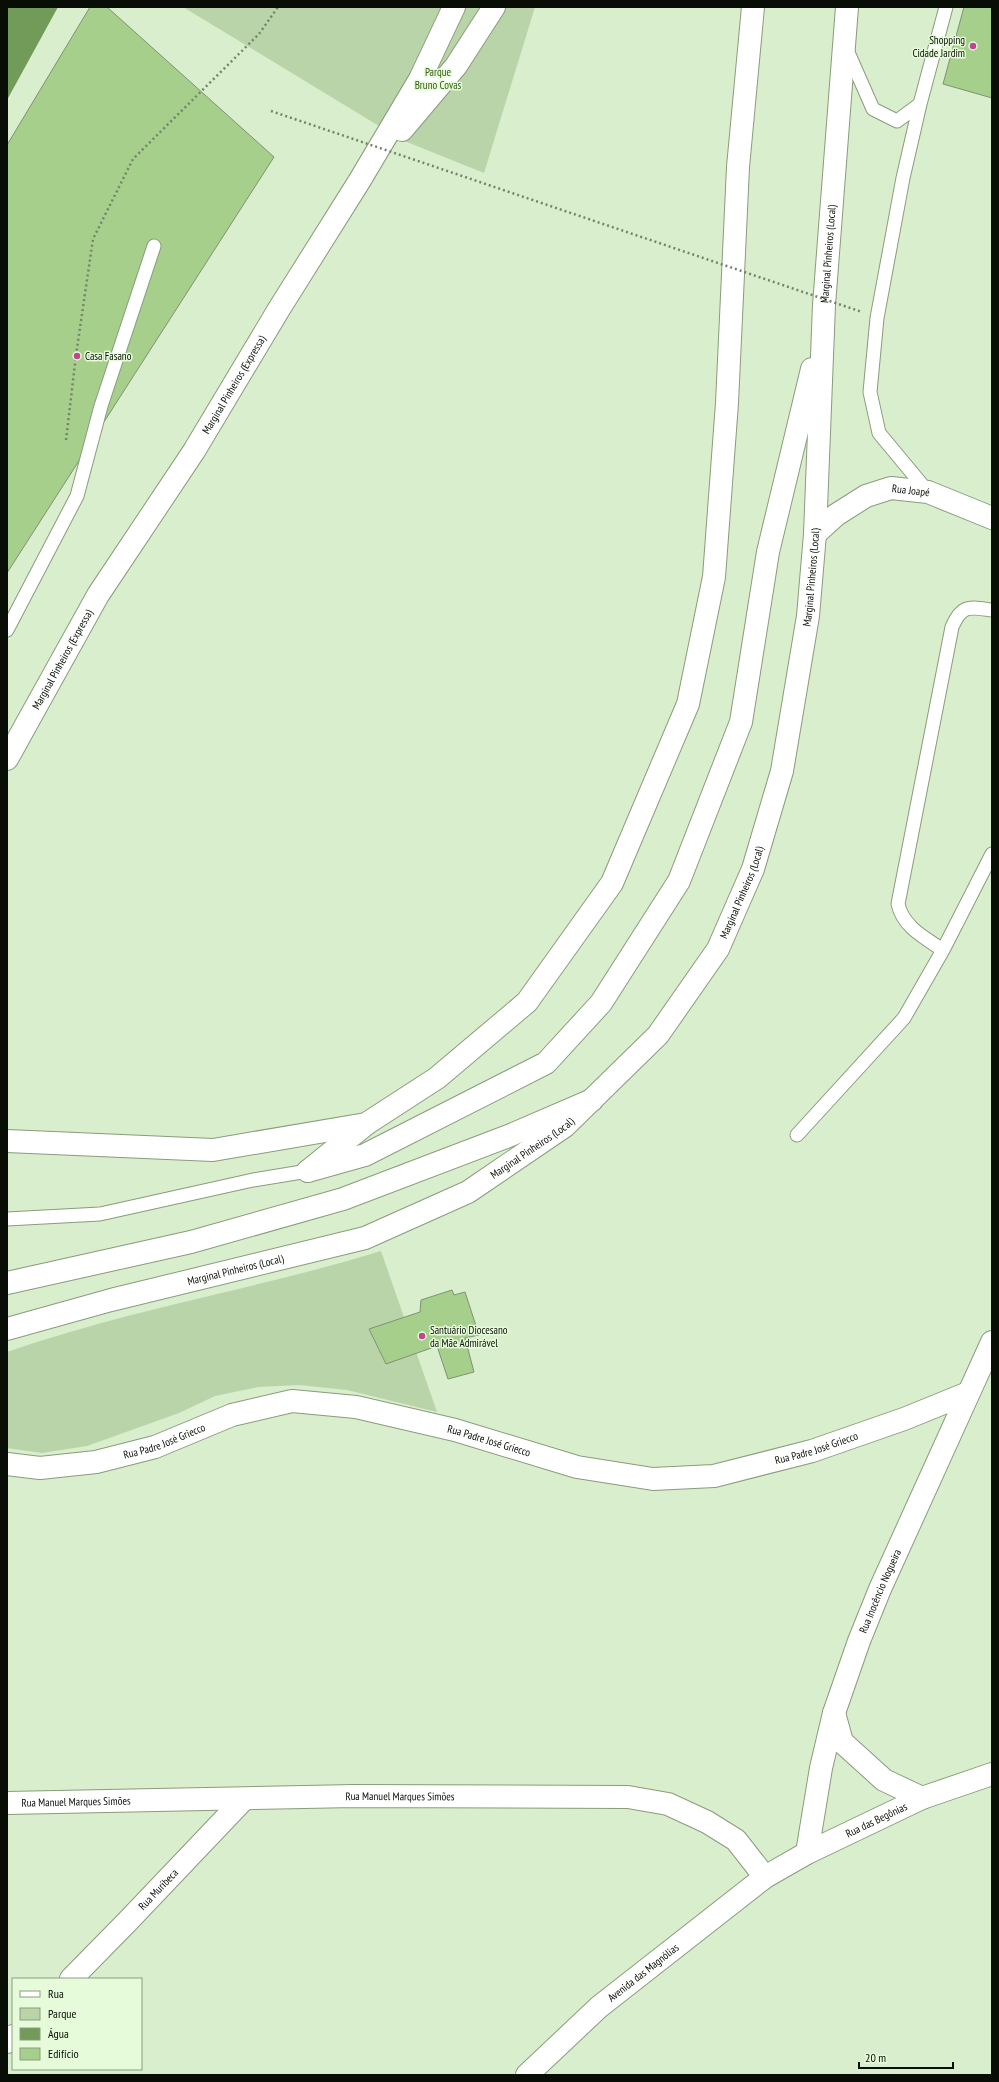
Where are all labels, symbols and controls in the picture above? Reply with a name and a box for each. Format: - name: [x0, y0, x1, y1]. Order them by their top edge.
- place label: Shopping Cidade Jardim: [912, 33, 965, 60]
- marker: Shopping Cidade Jardim: [968, 41, 978, 51]
- park label: Parque Bruno Covas: [415, 65, 462, 92]
- street label: Marginal Pinheiros (Local): [817, 204, 839, 303]
- street label: Marginal Pinheiros (Expressa): [199, 333, 269, 436]
- place label: Casa Fasano: [85, 349, 132, 363]
- marker: Casa Fasano: [72, 351, 82, 361]
- street label: Rua Joapé: [891, 481, 931, 499]
- street label: Marginal Pinheiros (Local): [799, 528, 822, 627]
- street label: Marginal Pinheiros (Expressa): [29, 606, 96, 712]
- street label: Marginal Pinheiros (Local): [716, 844, 766, 941]
- street label: Marginal Pinheiros (Local): [488, 1114, 577, 1182]
- street label: Marginal Pinheiros (Local): [186, 1251, 285, 1288]
- place label: Santuário Diocesano da Mãe Admirável: [430, 1323, 508, 1350]
- marker: Santuário Diocesano da Mãe Admirável: [417, 1331, 427, 1341]
- street label: Rua Padre José Griecco: [122, 1420, 207, 1462]
- street label: Rua Padre José Griecco: [446, 1422, 533, 1460]
- street label: Rua Padre José Griecco: [773, 1429, 860, 1467]
- street label: Rua Inocêncio Nogueira: [856, 1547, 904, 1635]
- street label: Rua Manuel Marques Simões: [345, 1789, 455, 1803]
- street label: Rua Manuel Marques Simões: [21, 1794, 131, 1810]
- street label: Rua das Begônias: [843, 1799, 910, 1841]
- street label: Rua Muribeca: [135, 1866, 181, 1913]
- street label: Avenida das Magnólias: [605, 1940, 682, 2005]
- legend: [12, 1978, 142, 2070]
- text: Rua: [48, 1986, 64, 2001]
- text: Parque: [48, 2006, 77, 2021]
- text: Água: [48, 2026, 69, 2041]
- scale bar: [859, 2044, 953, 2070]
- text: Edifício: [48, 2046, 79, 2061]
- text: 20 m: [865, 2050, 886, 2065]

